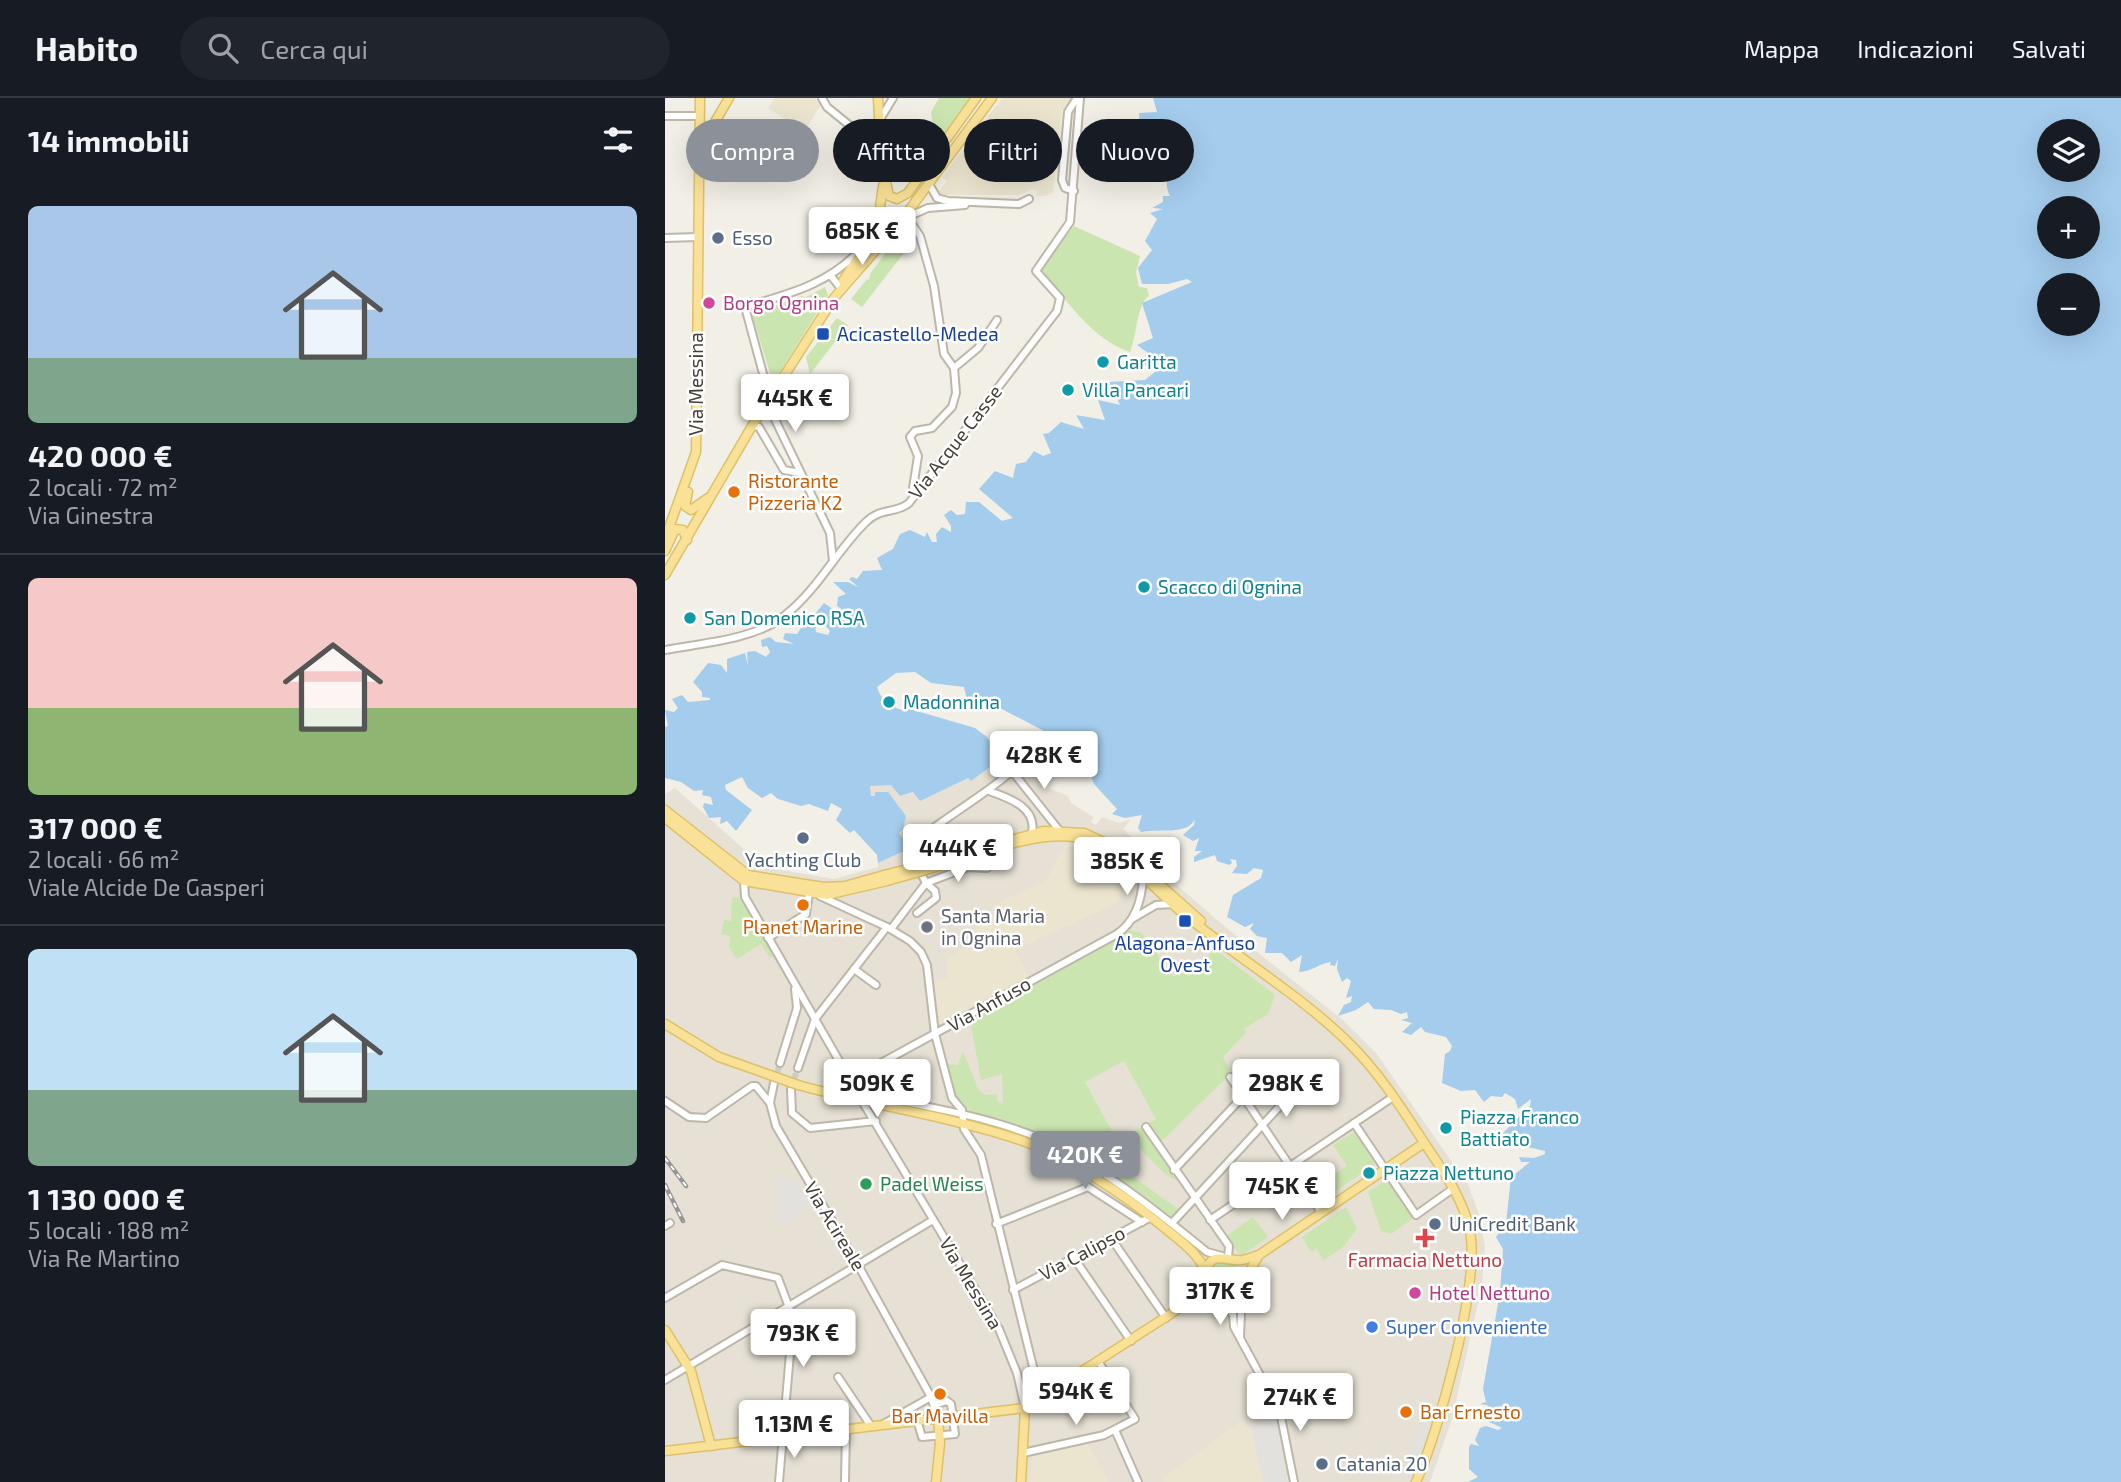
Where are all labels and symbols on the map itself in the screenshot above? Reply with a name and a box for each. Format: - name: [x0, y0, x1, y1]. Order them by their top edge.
- pin: 685K €: [805, 208, 919, 267]
- place label: Esso: [732, 226, 773, 249]
- marker: Esso: [710, 230, 726, 246]
- place label: Borgo Ognina: [723, 291, 839, 314]
- marker: Borgo Ognina: [701, 295, 717, 311]
- place label: Acicastello-Medea: [837, 322, 999, 345]
- marker: Acicastello-Medea: [815, 326, 831, 342]
- street label: Via Messina: [684, 332, 707, 436]
- place label: Garitta: [1117, 350, 1177, 373]
- marker: Garitta: [1095, 354, 1111, 370]
- pin: 445K €: [738, 374, 852, 434]
- place label: Villa Pancari: [1082, 378, 1189, 401]
- street label: Via Acque Casse: [903, 380, 1006, 503]
- marker: Villa Pancari: [1060, 382, 1076, 398]
- place label: Ristorante Pizzeria K2: [748, 469, 842, 514]
- marker: Ristorante Pizzeria K2: [726, 484, 742, 500]
- place label: Scacco di Ognina: [1158, 575, 1302, 598]
- marker: Scacco di Ognina: [1136, 579, 1152, 595]
- place label: San Domenico RSA: [704, 606, 865, 629]
- marker: San Domenico RSA: [682, 610, 698, 626]
- place label: Madonnina: [903, 690, 1000, 713]
- marker: Madonnina: [881, 694, 897, 710]
- pin: 428K €: [987, 732, 1101, 791]
- pin: 444K €: [901, 824, 1015, 884]
- marker: Yachting Club: [795, 830, 811, 846]
- pin: 385K €: [1070, 838, 1184, 897]
- place label: Yachting Club: [745, 848, 861, 871]
- marker: Planet Marine: [795, 897, 811, 913]
- place label: Santa Maria in Ognina: [941, 904, 1045, 949]
- marker: Alagona-Anfuso Ovest: [1177, 913, 1193, 929]
- place label: Planet Marine: [743, 915, 863, 938]
- marker: Santa Maria in Ognina: [919, 919, 935, 935]
- place label: Alagona-Anfuso Ovest: [1115, 931, 1255, 976]
- street label: Via Anfuso: [943, 971, 1035, 1036]
- pin: 509K €: [820, 1060, 934, 1119]
- pin: 298K €: [1229, 1060, 1343, 1119]
- place label: Piazza Franco Battiato: [1460, 1105, 1579, 1150]
- marker: Piazza Franco Battiato: [1438, 1120, 1454, 1136]
- pin: 420K €: [1028, 1132, 1142, 1191]
- place label: Piazza Nettuno: [1383, 1161, 1514, 1184]
- pin: 745K €: [1225, 1162, 1339, 1222]
- marker: Piazza Nettuno: [1361, 1165, 1377, 1181]
- place label: Padel Weiss: [880, 1172, 984, 1195]
- marker: Padel Weiss: [858, 1176, 874, 1192]
- street label: Via Acireale: [800, 1177, 871, 1275]
- place label: UniCredit Bank: [1449, 1212, 1576, 1235]
- marker: UniCredit Bank: [1427, 1216, 1443, 1232]
- street label: Via Calipso: [1035, 1220, 1129, 1285]
- marker: Farmacia Nettuno: [1417, 1230, 1433, 1246]
- street label: Via Messina: [935, 1233, 1008, 1333]
- place label: Farmacia Nettuno: [1348, 1248, 1502, 1271]
- pin: 317K €: [1163, 1268, 1277, 1327]
- place label: Hotel Nettuno: [1429, 1281, 1550, 1304]
- marker: Hotel Nettuno: [1407, 1285, 1423, 1301]
- pin: 793K €: [746, 1310, 860, 1369]
- place label: Super Conveniente: [1386, 1315, 1547, 1338]
- marker: Super Conveniente: [1364, 1319, 1380, 1335]
- pin: 594K €: [1019, 1368, 1133, 1427]
- pin: 274K €: [1243, 1374, 1357, 1433]
- marker: Bar Mavilla: [932, 1386, 948, 1402]
- pin: 1.13M €: [729, 1400, 859, 1460]
- place label: Bar Ernesto: [1420, 1400, 1521, 1423]
- place label: Bar Mavilla: [891, 1404, 989, 1427]
- marker: Bar Ernesto: [1398, 1404, 1414, 1420]
- place label: Catania 20: [1336, 1452, 1428, 1475]
- marker: Catania 20: [1314, 1456, 1330, 1472]

